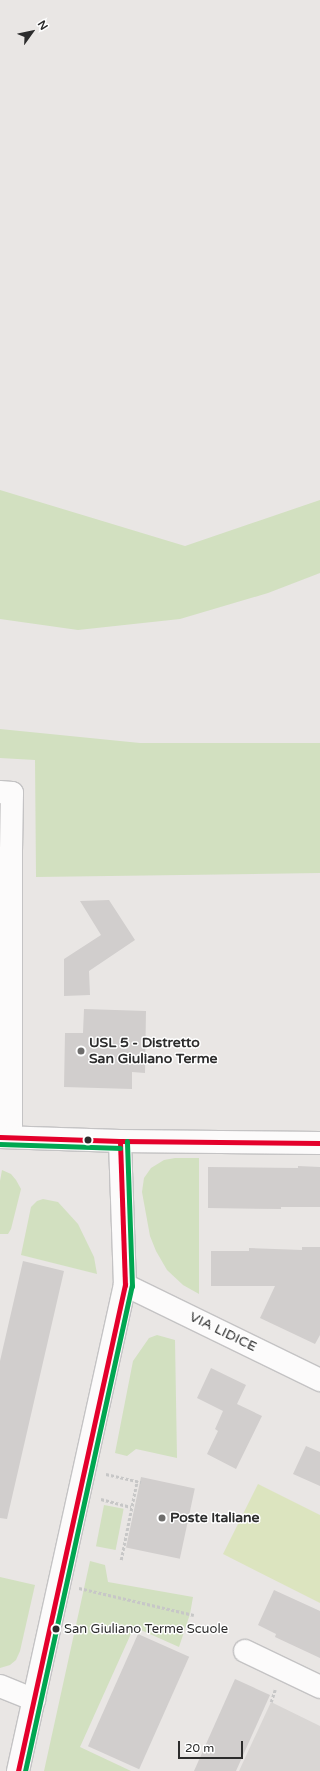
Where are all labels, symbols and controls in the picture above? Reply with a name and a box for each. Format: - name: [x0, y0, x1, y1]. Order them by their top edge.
- north arrow: [12, 12, 52, 52]
- text: N: [35, 18, 50, 32]
- place label: USL 5 - Distretto San Giuliano Terme: [89, 1035, 217, 1068]
- marker: USL 5 - Distretto San Giuliano Terme: [76, 1046, 86, 1056]
- unlabelled marker: [83, 1135, 93, 1145]
- street label: VIA LIDICE: [187, 1308, 259, 1356]
- place label: Poste Italiane: [170, 1510, 260, 1526]
- marker: Poste Italiane: [157, 1513, 167, 1523]
- place label: San Giuliano Terme Scuole: [64, 1621, 228, 1637]
- marker: San Giuliano Terme Scuole: [51, 1624, 61, 1634]
- scale bar: [180, 1733, 245, 1759]
- text: 20 m: [185, 1741, 214, 1755]

